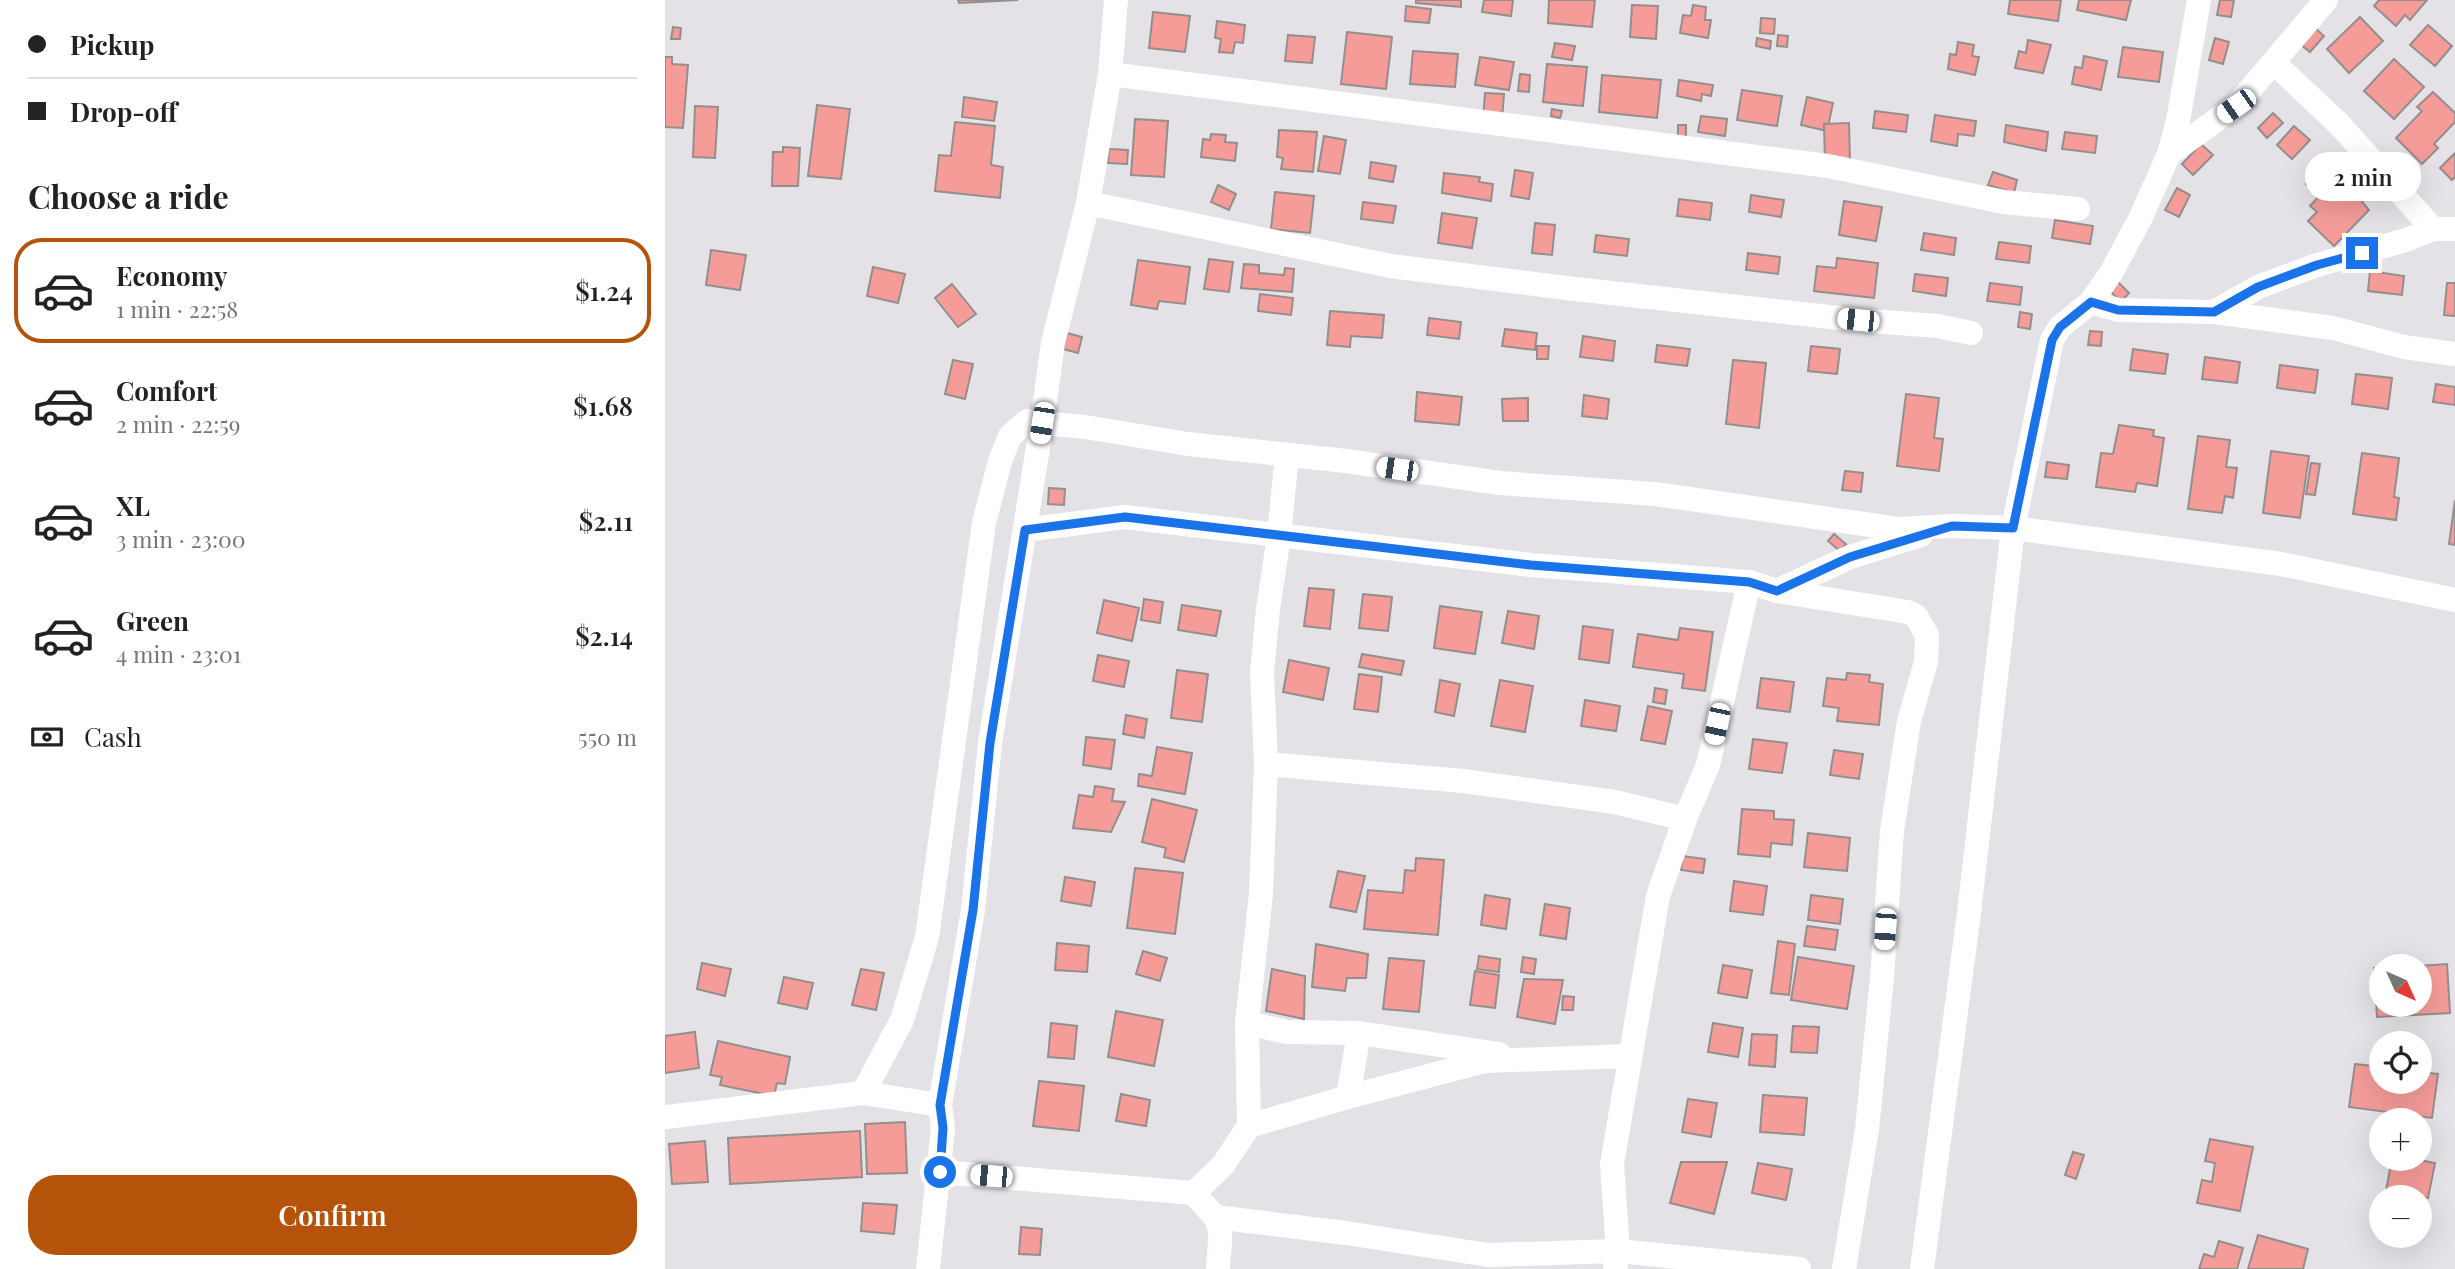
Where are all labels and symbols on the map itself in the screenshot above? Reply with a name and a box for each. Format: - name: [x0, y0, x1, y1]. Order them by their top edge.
- car: [2213, 85, 2260, 127]
- callout: 2 min: [2304, 152, 2420, 201]
- route end: [2346, 237, 2378, 269]
- car: [1837, 307, 1880, 333]
- car: [1029, 401, 1056, 445]
- car: [1375, 456, 1420, 482]
- car: [1703, 701, 1732, 747]
- car: [1874, 907, 1897, 951]
- north arrow: [2369, 954, 2433, 1017]
- route start: [924, 1156, 956, 1188]
- car: [970, 1164, 1013, 1188]

